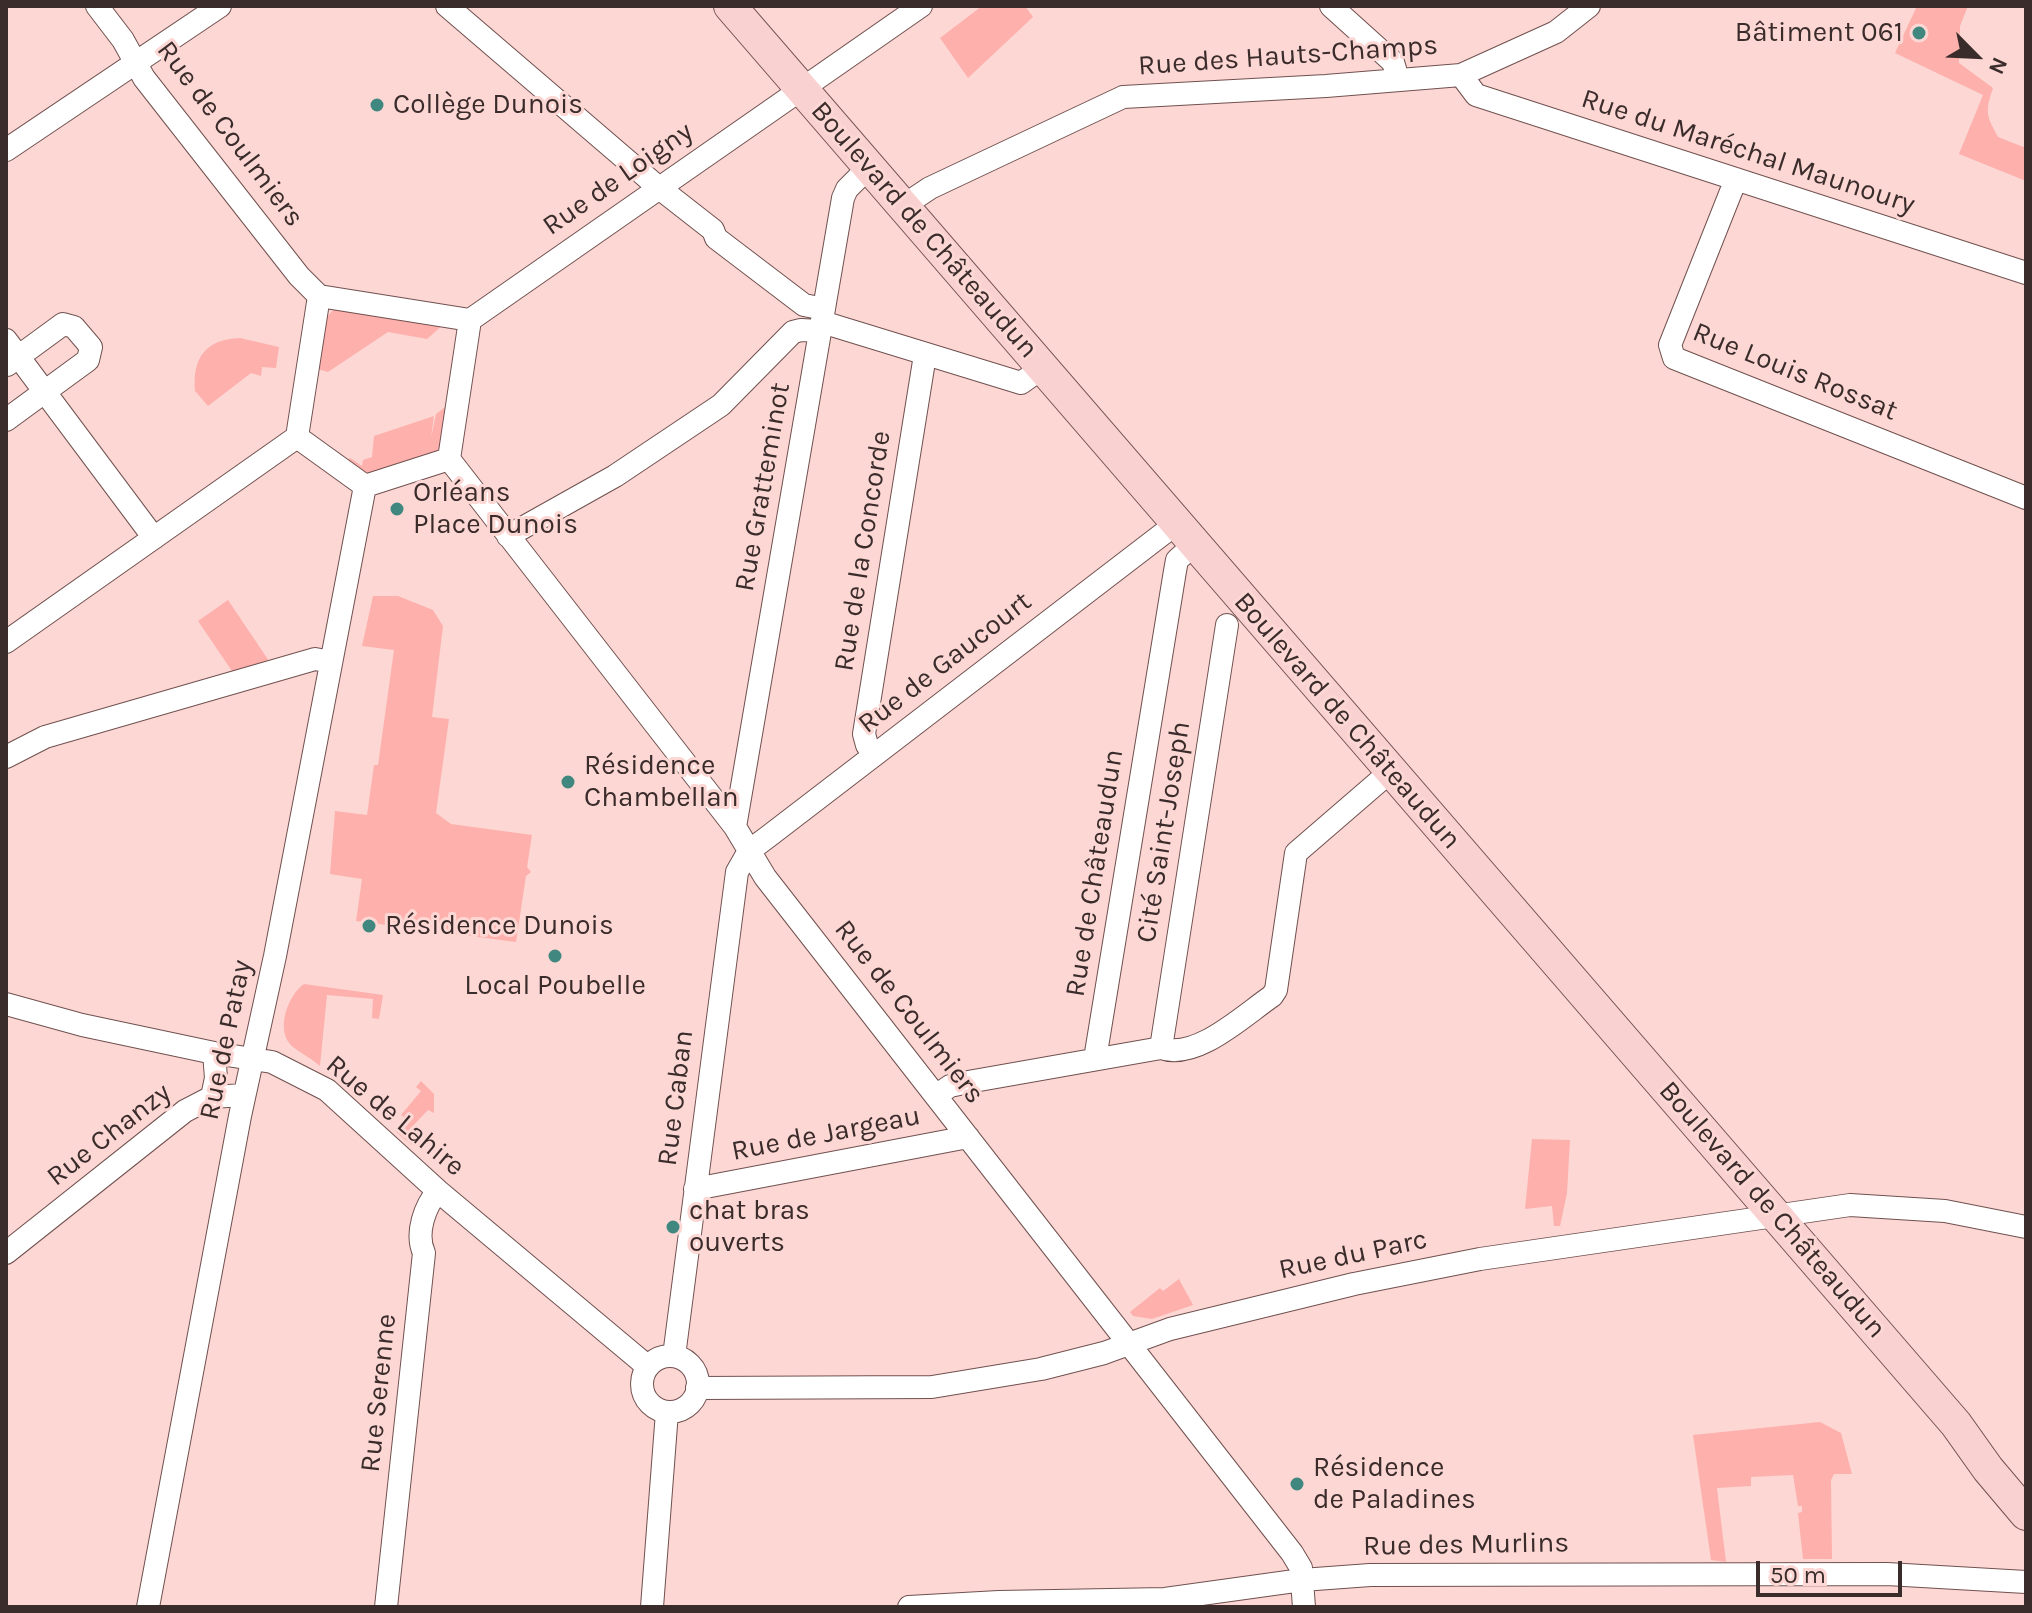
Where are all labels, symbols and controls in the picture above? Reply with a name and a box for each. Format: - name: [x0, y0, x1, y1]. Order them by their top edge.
- place label: Bâtiment 061: [1735, 16, 1903, 50]
- north arrow: [1936, 16, 2016, 96]
- marker: Bâtiment 061: [1910, 24, 1928, 42]
- street label: Rue des Hauts-Champs: [1137, 29, 1439, 83]
- street label: Rue de Coulmiers: [149, 35, 311, 233]
- text: N: [1983, 53, 2013, 78]
- street label: Rue du Maréchal Maunoury: [1577, 82, 1919, 222]
- place label: Collège Dunois: [393, 88, 583, 122]
- street label: Boulevard de Châteaudun: [803, 95, 1045, 365]
- marker: Collège Dunois: [368, 96, 386, 114]
- street label: Rue de Loigny: [537, 115, 699, 243]
- street label: Rue Louis Rossat: [1688, 316, 1902, 428]
- street label: Rue Gratteminot: [728, 380, 798, 594]
- street label: Rue de la Concorde: [827, 428, 899, 674]
- place label: Orléans Place Dunois: [413, 476, 578, 542]
- marker: Orléans Place Dunois: [388, 500, 406, 518]
- street label: Rue de Gaucourt: [852, 585, 1038, 741]
- street label: Boulevard de Châteaudun: [1226, 586, 1468, 856]
- street label: Cité Saint-Joseph: [1130, 719, 1198, 945]
- street label: Rue de Châteaudun: [1059, 747, 1131, 999]
- place label: Résidence Chambellan: [584, 749, 739, 815]
- marker: Résidence Chambellan: [559, 773, 577, 791]
- place label: Résidence Dunois: [385, 909, 614, 943]
- street label: Rue de Coulmiers: [827, 913, 991, 1111]
- marker: Résidence Dunois: [360, 917, 378, 935]
- marker: Local Poubelle: [546, 947, 564, 965]
- street label: Rue de Patay: [193, 957, 259, 1123]
- place label: Local Poubelle: [464, 969, 646, 1003]
- street label: Rue Caban: [651, 1028, 701, 1168]
- street label: Rue de Lahire: [319, 1048, 471, 1184]
- street label: Boulevard de Châteaudun: [1651, 1075, 1893, 1345]
- street label: Rue Chanzy: [40, 1076, 178, 1194]
- street label: Rue de Jargeau: [729, 1099, 923, 1169]
- place label: chat bras ouverts: [689, 1194, 810, 1260]
- marker: chat bras ouverts: [664, 1218, 682, 1236]
- street label: Rue du Parc: [1276, 1223, 1430, 1287]
- street label: Rue Serenne: [354, 1312, 404, 1474]
- place label: Résidence de Paladines: [1313, 1451, 1476, 1517]
- marker: Résidence de Paladines: [1288, 1475, 1306, 1493]
- street label: Rue des Murlins: [1363, 1526, 1569, 1564]
- scale bar: [1760, 1545, 1906, 1595]
- text: 50 m: [1770, 1561, 1826, 1589]

